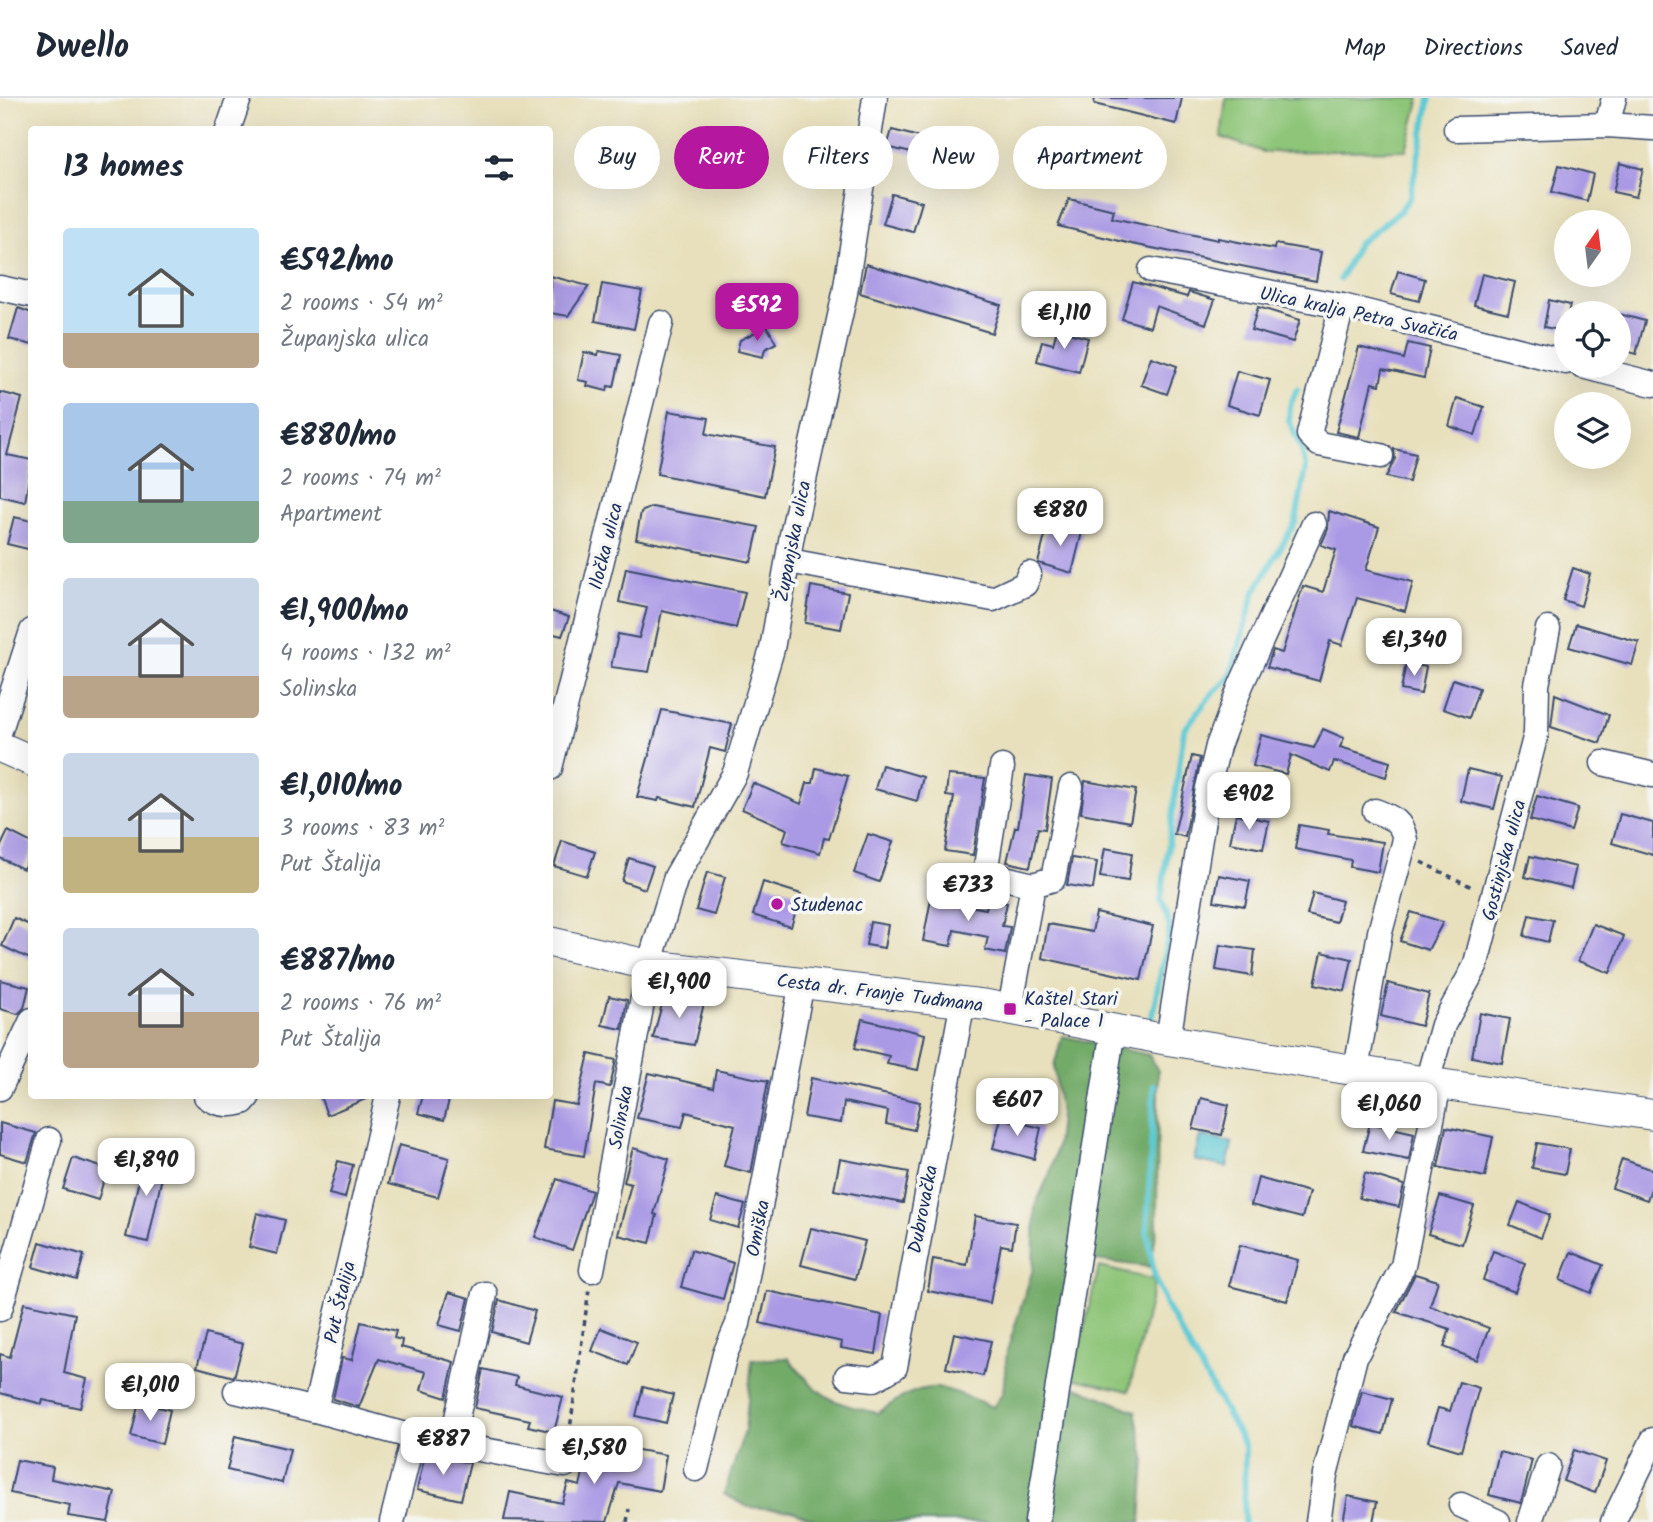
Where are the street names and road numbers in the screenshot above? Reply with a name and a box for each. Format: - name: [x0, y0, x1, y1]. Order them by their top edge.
- street label: Ulica kralja Petra Svačića: [1257, 279, 1461, 351]
- street label: Županjska ulica: [767, 478, 820, 605]
- street label: Iločka ulica: [582, 500, 632, 593]
- street label: Gostinjska ulica: [1474, 797, 1536, 924]
- street label: Cesta dr. Franje Tuđmana: [775, 966, 985, 1022]
- street label: Solinska: [602, 1083, 642, 1151]
- street label: Dubrovačka: [901, 1163, 947, 1256]
- street label: Omiška: [739, 1197, 779, 1259]
- street label: Put Štalija: [317, 1258, 365, 1347]

